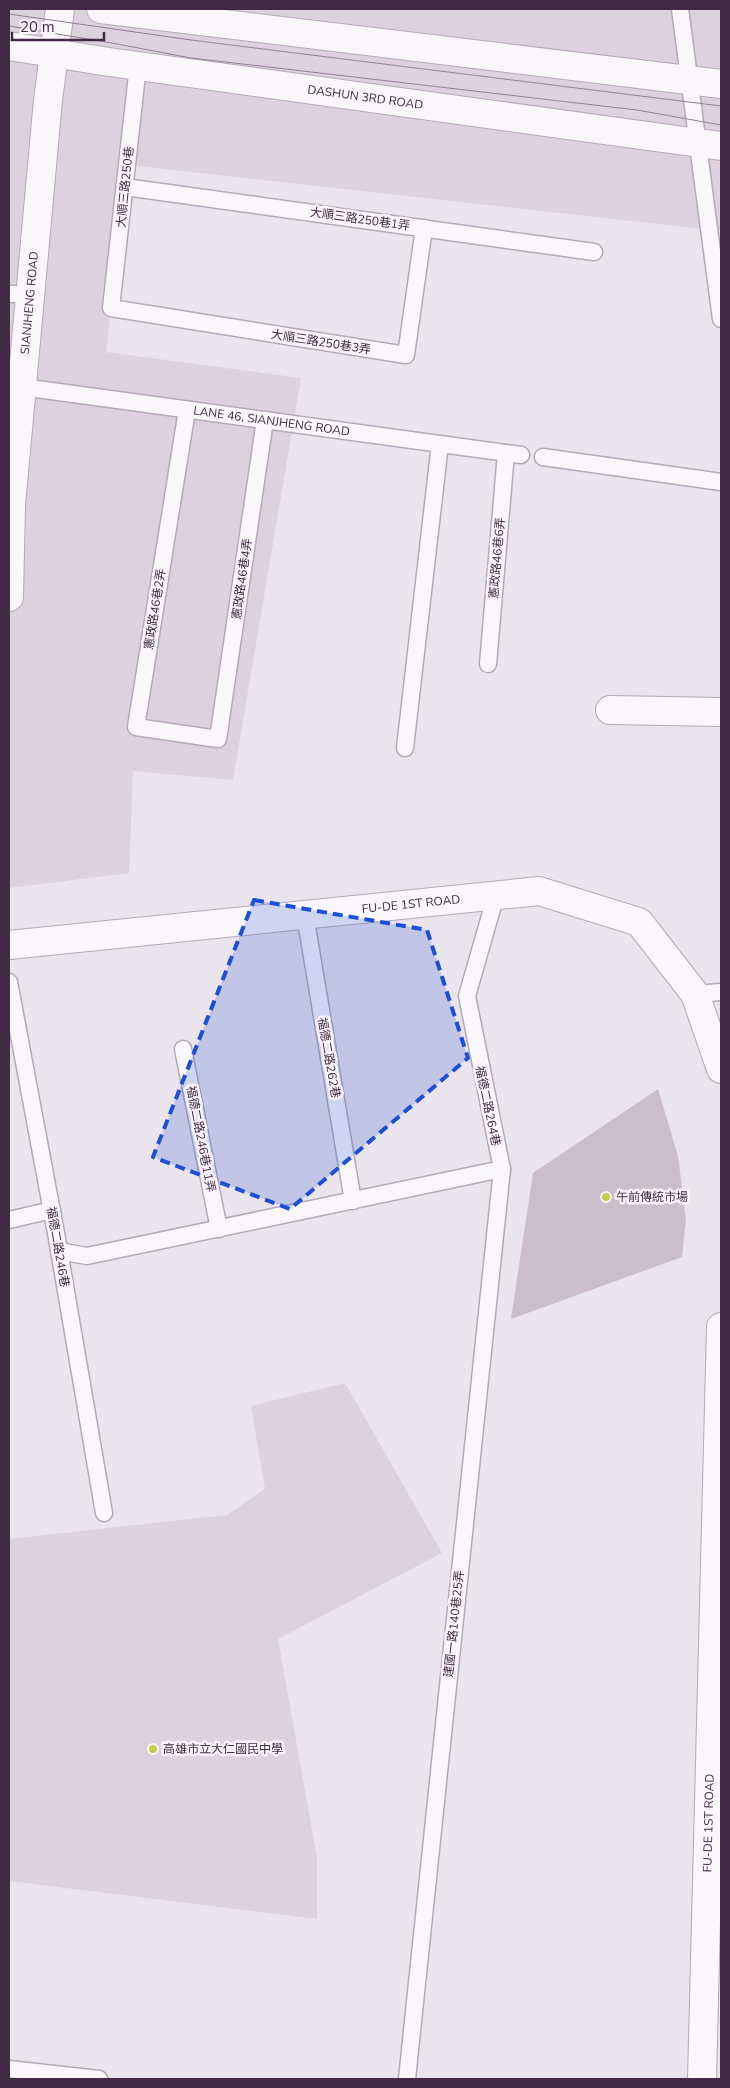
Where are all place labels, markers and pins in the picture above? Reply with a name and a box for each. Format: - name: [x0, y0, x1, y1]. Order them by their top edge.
- place label: 午前傳統市場: [616, 1189, 688, 1205]
- marker: 午前傳統市場: [600, 1191, 612, 1203]
- place label: 高雄市立大仁國民中學: [163, 1741, 283, 1757]
- marker: 高雄市立大仁國民中學: [147, 1743, 159, 1755]

